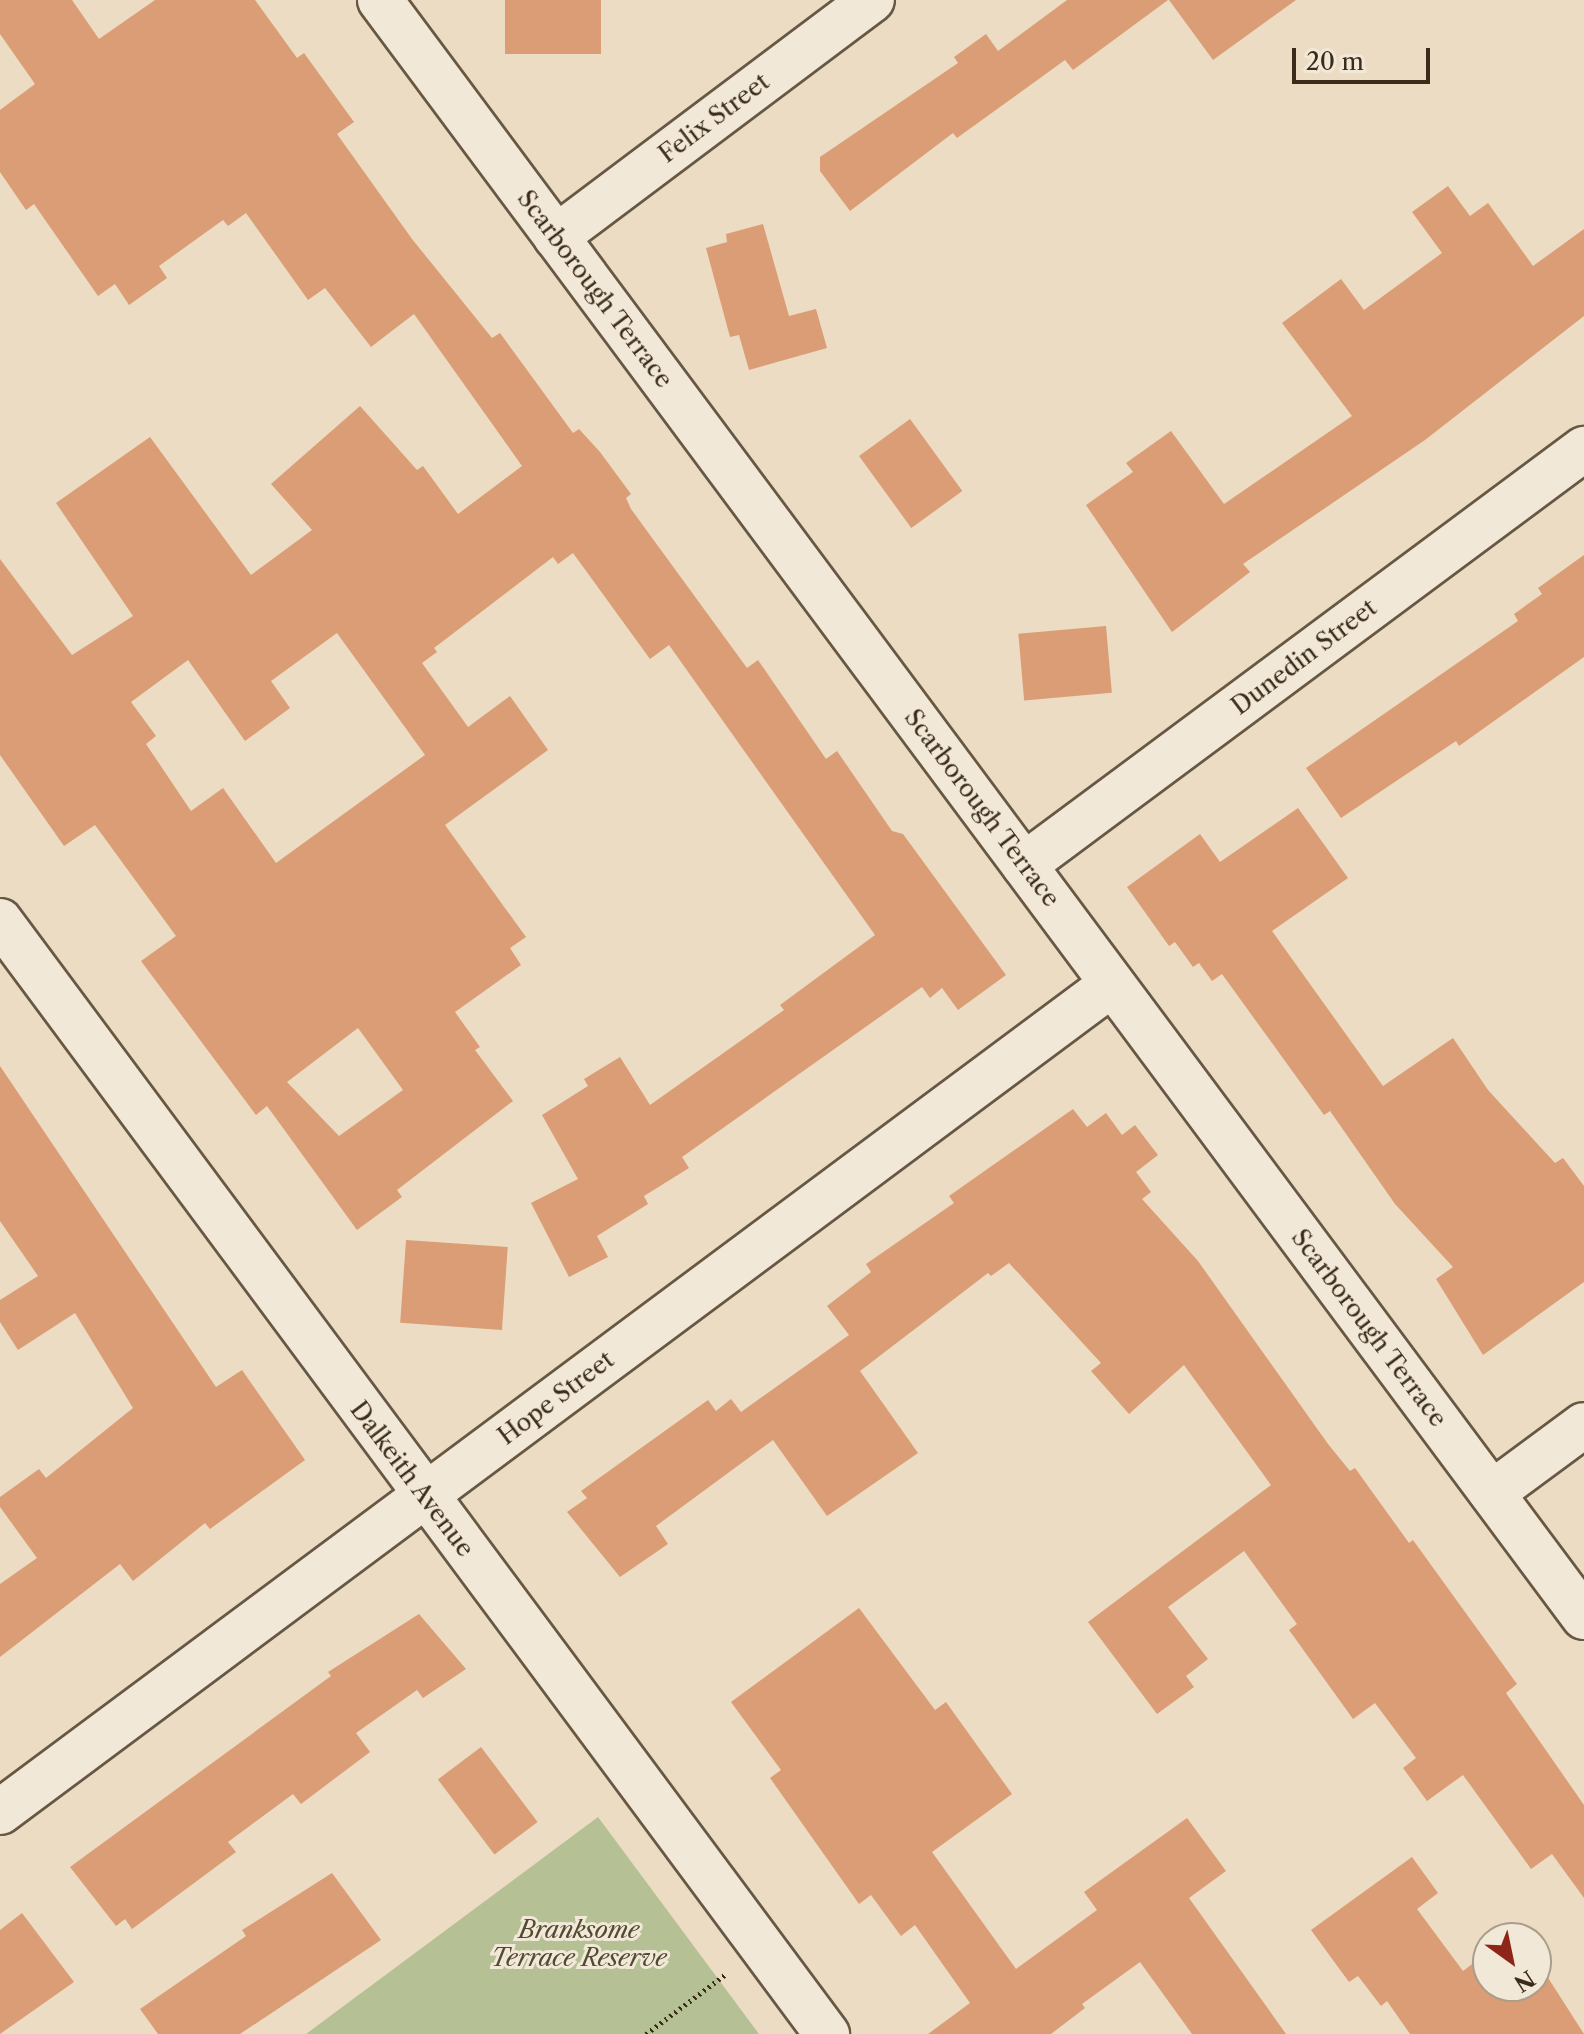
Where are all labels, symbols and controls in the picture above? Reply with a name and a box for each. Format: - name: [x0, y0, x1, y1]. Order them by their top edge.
- scale bar: [1296, 32, 1434, 82]
- text: 20 m: [1306, 47, 1364, 76]
- street label: Felix Street: [653, 67, 775, 169]
- street label: Scarborough Terrace: [511, 184, 679, 394]
- street label: Dunedin Street: [1226, 593, 1382, 721]
- street label: Scarborough Terrace: [898, 703, 1066, 913]
- street label: Scarborough Terrace: [1285, 1223, 1453, 1433]
- street label: Hope Street: [492, 1345, 620, 1451]
- street label: Dalkeith Avenue: [344, 1395, 480, 1563]
- park label: Branksome Terrace Reserve: [491, 1916, 667, 1972]
- north arrow: [1472, 1922, 1552, 2002]
- text: N: [1509, 1964, 1540, 1997]

